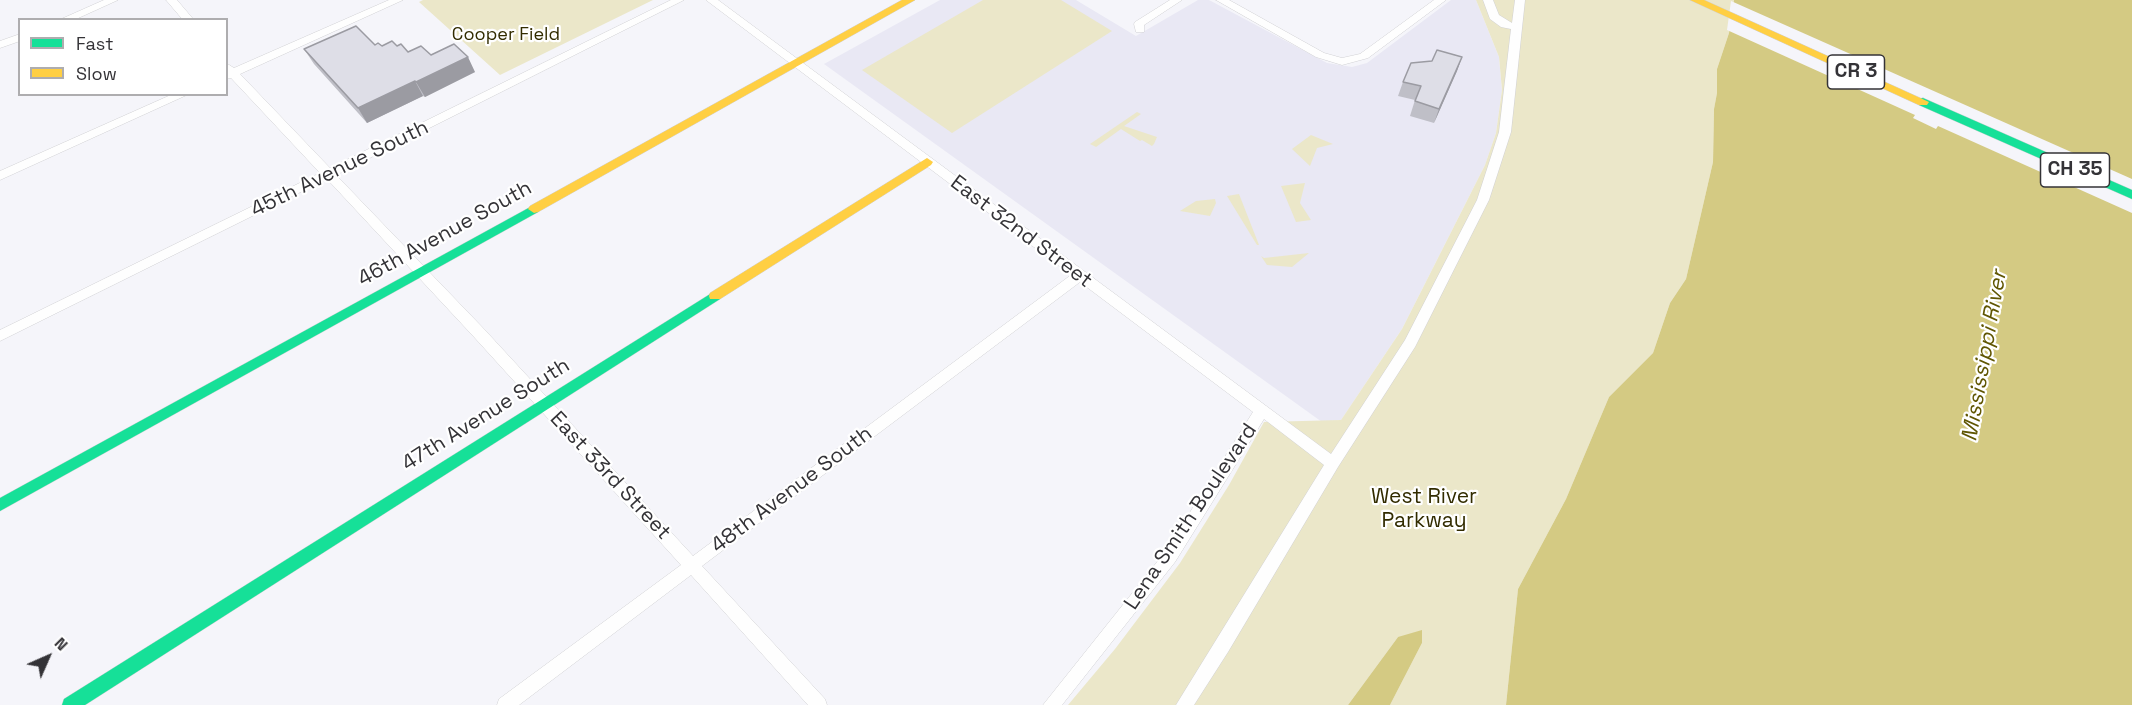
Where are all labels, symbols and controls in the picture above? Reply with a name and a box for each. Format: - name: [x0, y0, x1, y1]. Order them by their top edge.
- legend: [18, 18, 228, 96]
- park label: Cooper Field: [452, 24, 560, 46]
- text: Fast: [76, 32, 113, 55]
- road number: CR 3: [1828, 55, 1884, 89]
- text: Slow: [76, 62, 117, 85]
- street label: 45th Avenue South: [247, 115, 433, 223]
- road number: CH 35: [2040, 153, 2110, 187]
- street label: East 32nd Street: [945, 170, 1097, 294]
- street label: 46th Avenue South: [354, 176, 536, 292]
- water label: Mississippi River: [1957, 269, 2013, 443]
- street label: 47th Avenue South: [397, 353, 575, 477]
- street label: East 33rd Street: [544, 407, 676, 545]
- street label: Lena Smith Boulevard: [1119, 419, 1263, 615]
- street label: 48th Avenue South: [707, 421, 877, 559]
- park label: West River Parkway: [1371, 484, 1477, 534]
- north arrow: [18, 627, 78, 687]
- text: N: [50, 633, 72, 655]

